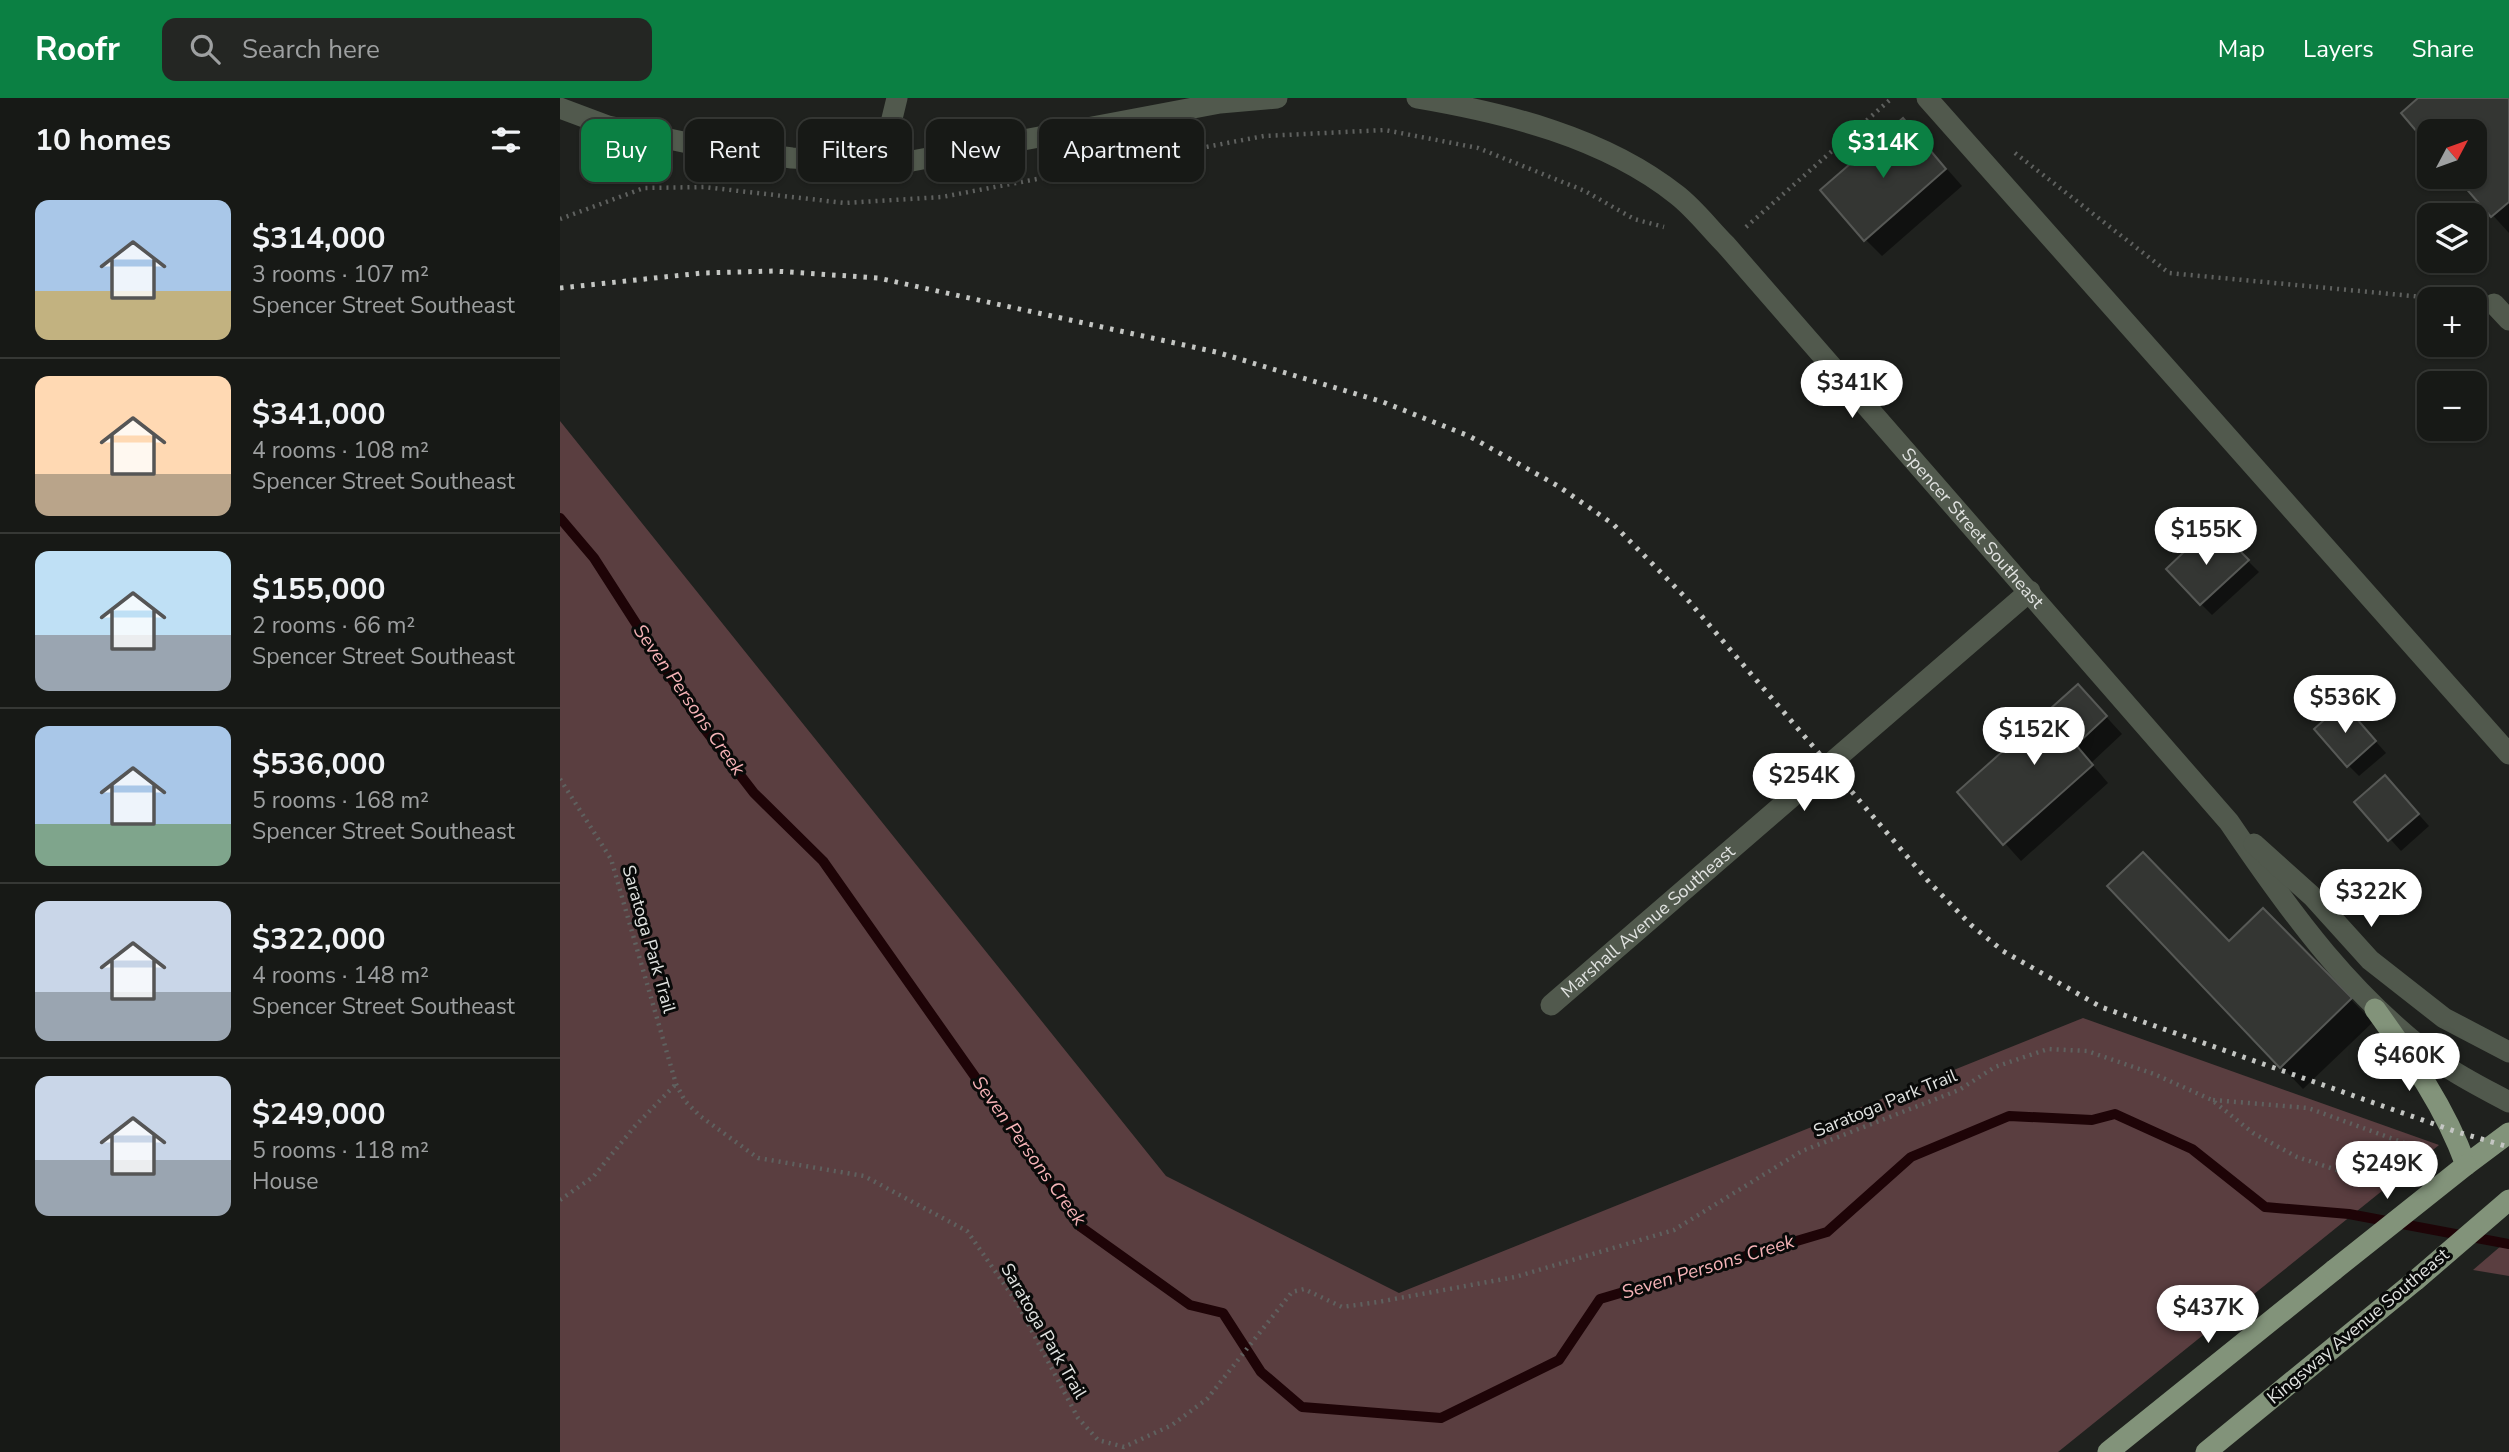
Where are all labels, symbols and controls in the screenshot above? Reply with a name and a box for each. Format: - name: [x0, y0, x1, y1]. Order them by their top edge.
- search box: [162, 18, 652, 81]
- text: Roofr: [35, 27, 120, 72]
- icon: search: [186, 30, 224, 68]
- text: Search here: [242, 32, 380, 67]
- text: Map: [2218, 33, 2265, 65]
- text: Layers: [2303, 33, 2374, 65]
- text: Share: [2412, 33, 2474, 65]
- chip: Buy: [581, 119, 671, 182]
- chip: Rent: [685, 119, 784, 182]
- chip: Filters: [798, 119, 912, 182]
- chip: New: [926, 119, 1025, 182]
- chip: Apartment: [1039, 119, 1204, 182]
- north arrow: [2417, 119, 2487, 189]
- map controls: [2417, 119, 2487, 441]
- text: 10 homes: [35, 120, 171, 161]
- pin: $314K: [1834, 120, 1932, 180]
- icon: filters: [487, 121, 525, 159]
- text: $314K: [1848, 127, 1918, 158]
- button: layers: [2417, 203, 2487, 273]
- text: $314,000: [252, 218, 385, 259]
- icon: home: [91, 228, 175, 312]
- text: 3 rooms · 107 m²: [252, 259, 429, 290]
- button: +: [2417, 287, 2487, 357]
- text: Spencer Street Southeast: [252, 290, 515, 321]
- pin: $341K: [1803, 360, 1901, 420]
- text: $341K: [1817, 367, 1887, 398]
- button: −: [2417, 371, 2487, 441]
- text: $341,000: [252, 394, 385, 435]
- icon: home: [91, 404, 175, 488]
- text: 4 rooms · 108 m²: [252, 435, 429, 466]
- street label: Spencer Street Southeast: [1896, 443, 2050, 614]
- text: Spencer Street Southeast: [252, 466, 515, 497]
- pin: $155K: [2157, 508, 2255, 567]
- text: $155K: [2171, 514, 2241, 545]
- text: $155,000: [252, 569, 385, 610]
- icon: home: [91, 579, 175, 663]
- text: 2 rooms · 66 m²: [252, 610, 415, 641]
- water label: Seven Persons Creek: [627, 619, 751, 781]
- text: Spencer Street Southeast: [252, 641, 515, 672]
- pin: $536K: [2296, 676, 2394, 735]
- text: $536K: [2310, 682, 2380, 713]
- pin: $152K: [1985, 708, 2083, 767]
- text: $152K: [1999, 714, 2069, 745]
- text: $536,000: [252, 744, 385, 785]
- icon: home: [91, 754, 175, 838]
- pin: $254K: [1755, 754, 1853, 813]
- text: $254K: [1769, 760, 1839, 791]
- text: 5 rooms · 168 m²: [252, 785, 429, 816]
- text: Spencer Street Southeast: [252, 816, 515, 847]
- street label: Marshall Avenue Southeast: [1556, 839, 1740, 1003]
- street label: Saratoga Park Trail: [616, 862, 682, 1016]
- pin: $322K: [2322, 870, 2420, 929]
- text: $322K: [2336, 876, 2406, 907]
- text: $322,000: [252, 919, 385, 960]
- icon: home: [91, 929, 175, 1013]
- text: 4 rooms · 148 m²: [252, 960, 429, 991]
- text: Spencer Street Southeast: [252, 991, 515, 1022]
- pin: $460K: [2360, 1034, 2458, 1093]
- text: $460K: [2374, 1040, 2444, 1071]
- street label: Saratoga Park Trail: [1810, 1063, 1961, 1143]
- water label: Seven Persons Creek: [966, 1071, 1092, 1232]
- text: $249,000: [252, 1094, 385, 1135]
- icon: home: [91, 1104, 175, 1188]
- text: 5 rooms · 118 m²: [252, 1135, 429, 1166]
- pin: $249K: [2338, 1142, 2436, 1201]
- text: $249K: [2352, 1148, 2422, 1179]
- text: House: [252, 1166, 319, 1197]
- water label: Seven Persons Creek: [1619, 1228, 1798, 1306]
- street label: Kingsway Avenue Southeast: [2262, 1242, 2455, 1409]
- street label: Saratoga Park Trail: [995, 1259, 1093, 1404]
- pin: $437K: [2159, 1286, 2257, 1345]
- text: $437K: [2173, 1292, 2243, 1323]

